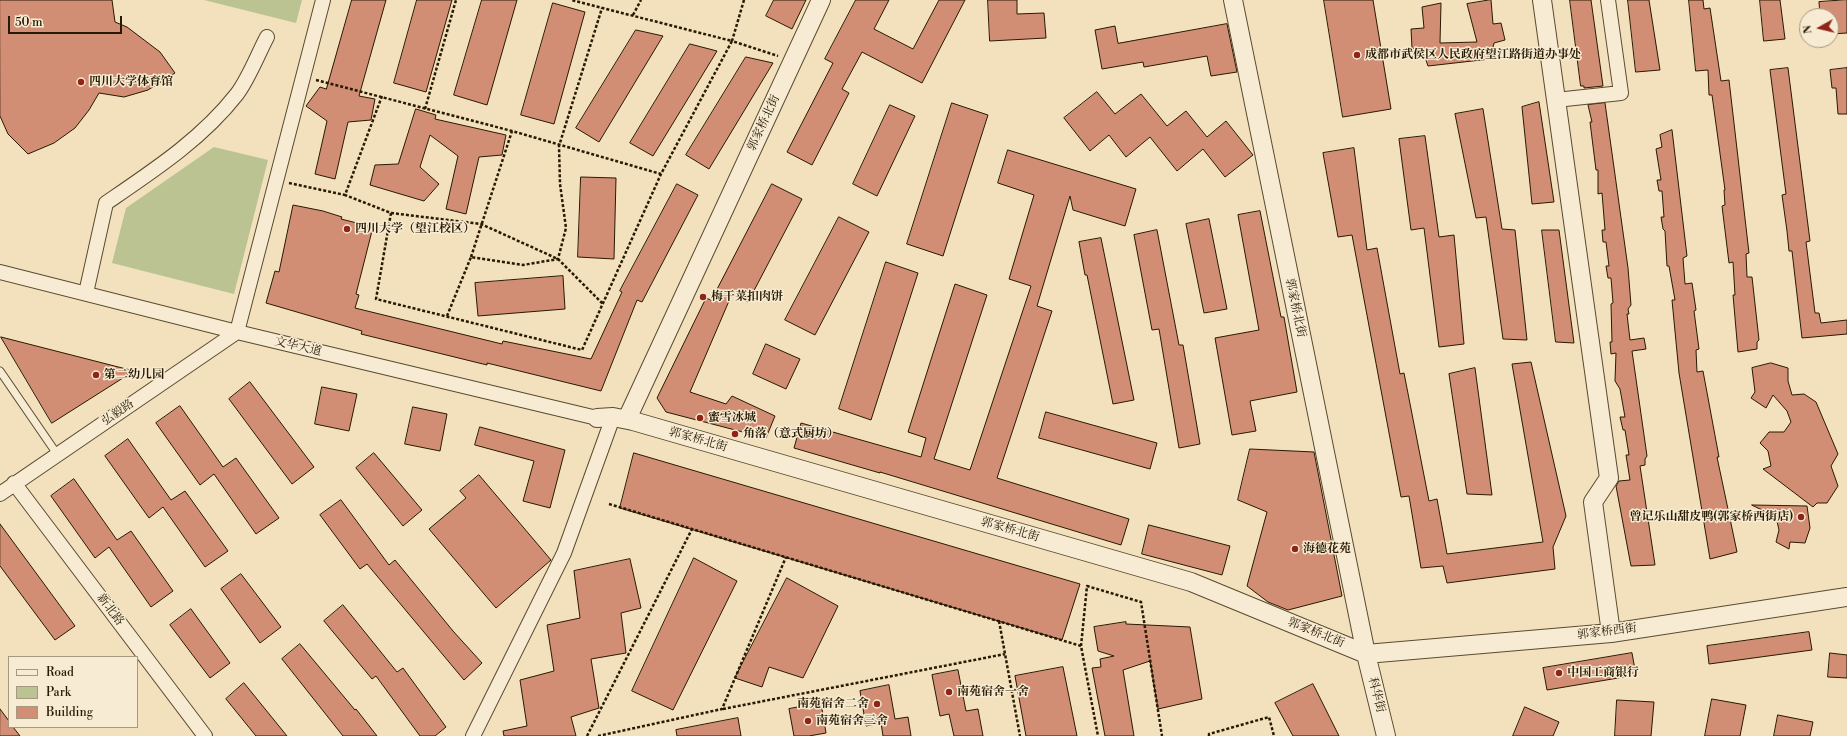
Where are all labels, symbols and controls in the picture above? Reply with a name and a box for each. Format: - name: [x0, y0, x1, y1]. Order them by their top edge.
- scale bar: [10, 8, 124, 34]
- north arrow: [1799, 8, 1839, 48]
- text: 50 m: [15, 15, 43, 30]
- text: N: [1801, 24, 1816, 35]
- place label: 成都市武侯区人民政府望江路街道办事处: [1365, 48, 1581, 62]
- marker: 成都市武侯区人民政府望江路街道办事处: [1352, 50, 1362, 60]
- place label: 四川大学体育馆: [89, 75, 173, 89]
- marker: 四川大学体育馆: [76, 77, 86, 87]
- street label: 郭家桥北街: [745, 93, 783, 153]
- place label: 四川大学（望江校区）: [355, 222, 475, 236]
- marker: 四川大学（望江校区）: [342, 224, 352, 234]
- street label: 郭家桥北街: [1282, 277, 1308, 339]
- place label: 梅干菜扣肉饼: [711, 290, 783, 304]
- marker: 梅干菜扣肉饼: [698, 292, 708, 302]
- street label: 文华大道: [273, 335, 323, 359]
- place label: 第二幼儿园: [104, 368, 164, 382]
- marker: 第二幼儿园: [91, 370, 101, 380]
- street label: 弘毅路: [99, 397, 137, 429]
- place label: 蜜雪冰城: [708, 411, 756, 425]
- marker: 蜜雪冰城: [695, 413, 705, 423]
- street label: 郭家桥北街: [667, 425, 729, 455]
- place label: 角落（意式厨坊）: [743, 427, 839, 441]
- marker: 角落（意式厨坊）: [730, 429, 740, 439]
- place label: 曾记乐山甜皮鸭(郭家桥西街店): [1630, 510, 1793, 524]
- marker: 曾记乐山甜皮鸭(郭家桥西街店): [1796, 512, 1806, 522]
- street label: 郭家桥北街: [979, 515, 1041, 545]
- place label: 海德花苑: [1303, 542, 1351, 556]
- marker: 海德花苑: [1290, 544, 1300, 554]
- street label: 新北路: [93, 591, 127, 629]
- street label: 郭家桥北街: [1285, 615, 1347, 651]
- street label: 郭家桥西街: [1576, 621, 1638, 643]
- legend: [8, 656, 138, 728]
- text: Road: [46, 665, 74, 680]
- place label: 中国工商银行: [1567, 666, 1639, 680]
- marker: 中国工商银行: [1554, 668, 1564, 678]
- street label: 科华街: [1365, 676, 1387, 714]
- text: Park: [46, 685, 71, 700]
- place label: 南苑宿舍一舍: [957, 685, 1029, 699]
- marker: 南苑宿舍一舍: [944, 687, 954, 697]
- place label: 南苑宿舍二舍: [797, 697, 869, 711]
- marker: 南苑宿舍二舍: [872, 699, 882, 709]
- text: Building: [46, 705, 93, 720]
- place label: 南苑宿舍三舍: [816, 714, 888, 728]
- marker: 南苑宿舍三舍: [803, 716, 813, 726]

